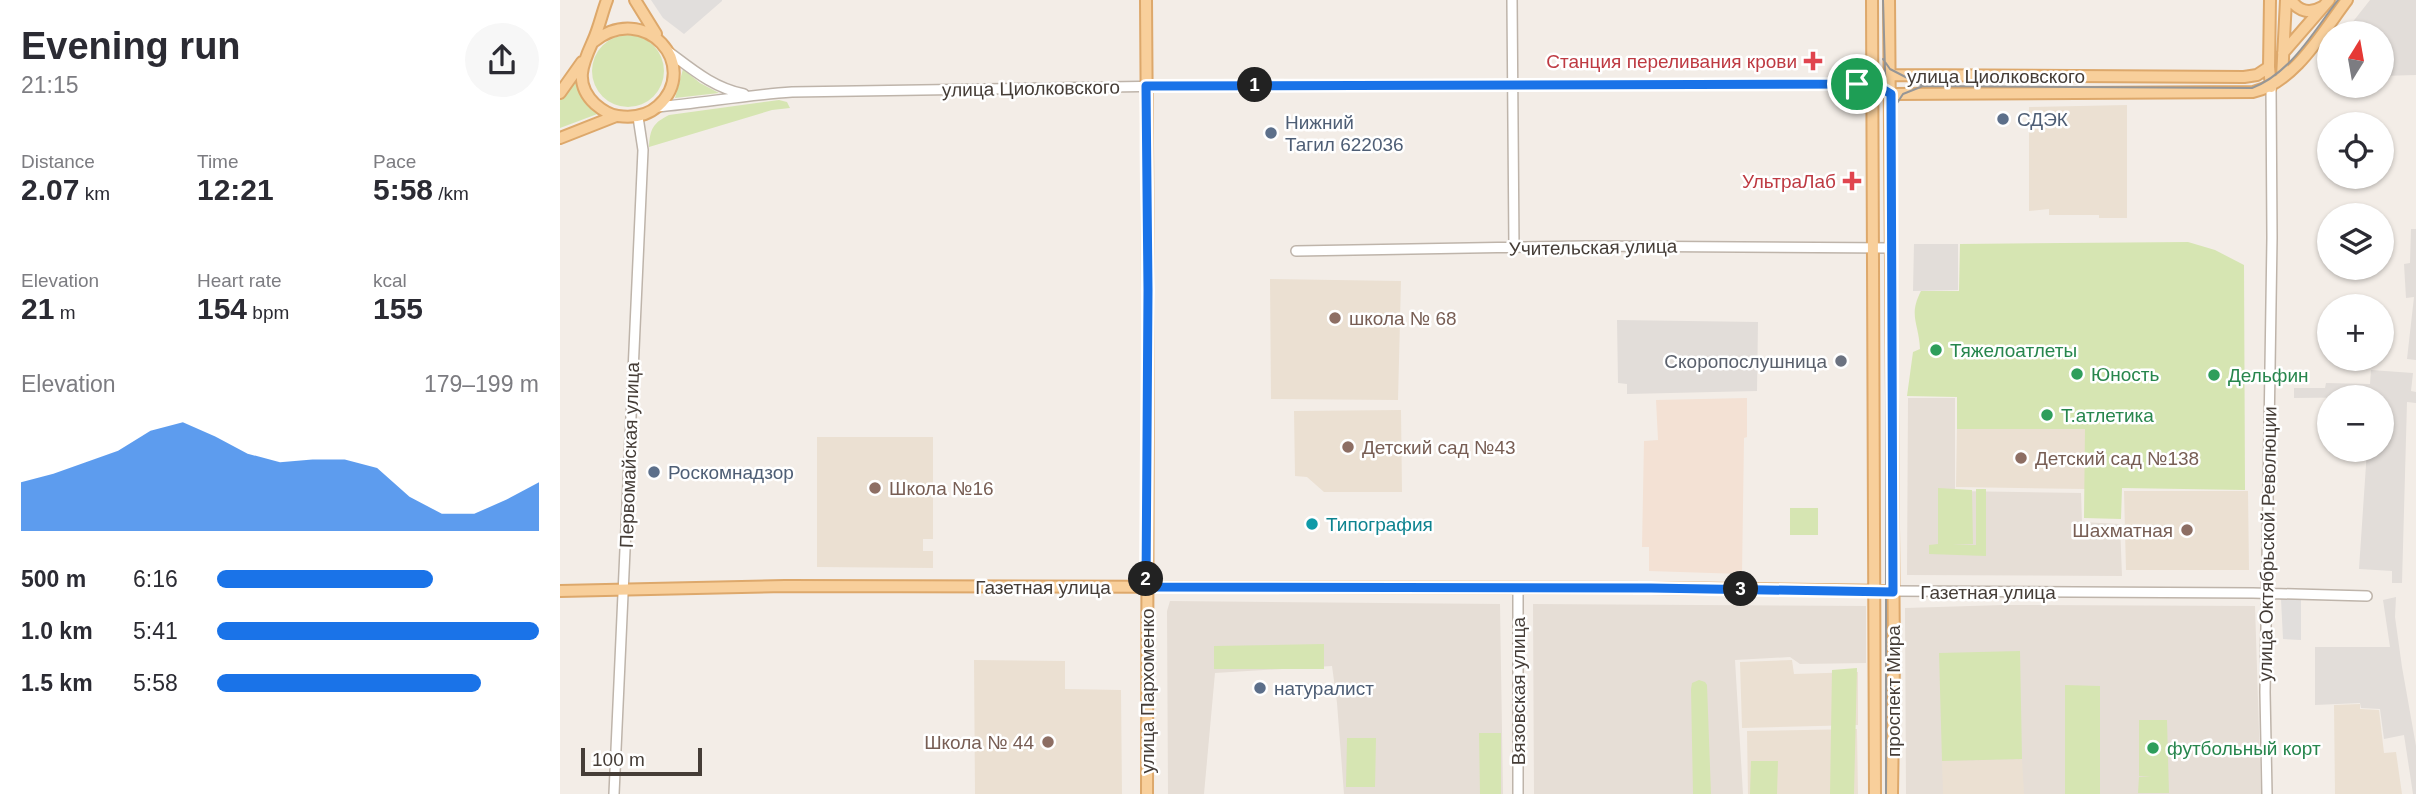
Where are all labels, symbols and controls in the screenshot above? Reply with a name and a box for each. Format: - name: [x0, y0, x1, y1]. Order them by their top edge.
- north arrow: [2317, 21, 2394, 98]
- map controls: [2317, 21, 2394, 462]
- button: share: [465, 23, 539, 97]
- text: Evening run: [21, 25, 241, 67]
- place label: Станция переливания крови: [1546, 51, 1797, 72]
- marker: Станция переливания крови: [1803, 51, 1823, 71]
- pin: [1827, 54, 1887, 114]
- icon: arrive: [1838, 65, 1876, 103]
- street label: улица Циолковского: [1907, 66, 2085, 87]
- pin: 1: [1238, 68, 1272, 102]
- text: 21:15: [21, 72, 79, 98]
- text: 1: [1249, 74, 1260, 95]
- street label: улица Циолковского: [942, 76, 1120, 101]
- place label: СДЭК: [2017, 109, 2068, 130]
- marker: СДЭК: [1995, 111, 2011, 127]
- place label: Нижний Тагил 622036: [1285, 112, 1404, 155]
- button: locate: [2317, 112, 2394, 189]
- marker: Нижний Тагил 622036: [1263, 125, 1279, 141]
- text: Distance: [21, 151, 95, 172]
- text: Time: [197, 151, 239, 172]
- text: Pace: [373, 151, 416, 172]
- place label: УльтраЛаб: [1742, 171, 1836, 192]
- marker: УльтраЛаб: [1842, 171, 1862, 191]
- text: 2.07: [21, 173, 79, 206]
- text: 12:21: [197, 173, 274, 206]
- text: 5:58: [373, 173, 433, 206]
- text: km: [79, 183, 110, 204]
- text: /km: [433, 183, 469, 204]
- button: layers: [2317, 203, 2394, 280]
- street label: Учительская улица: [1509, 236, 1678, 259]
- text: Elevation: [21, 270, 99, 291]
- text: Heart rate: [197, 270, 281, 291]
- text: kcal: [373, 270, 407, 291]
- text: 21: [21, 292, 54, 325]
- text: 154: [197, 292, 247, 325]
- text: 155: [373, 292, 423, 325]
- button: +: [2317, 294, 2394, 371]
- text: m: [54, 302, 75, 323]
- text: bpm: [247, 302, 289, 323]
- place label: школа № 68: [1349, 308, 1457, 329]
- marker: школа № 68: [1327, 310, 1343, 326]
- place label: Тяжелоатлеты: [1950, 340, 2077, 361]
- marker: Тяжелоатлеты: [1928, 342, 1944, 358]
- place label: Скоропослушница: [1664, 351, 1827, 372]
- marker: Скоропослушница: [1833, 353, 1849, 369]
- street label: Первомайская улица: [616, 361, 643, 548]
- place label: Юность: [2091, 364, 2159, 385]
- place label: Дельфин: [2228, 365, 2309, 386]
- marker: Юность: [2069, 366, 2085, 382]
- marker: Дельфин: [2206, 367, 2222, 383]
- text: Elevation: [21, 371, 116, 397]
- text: 179–199 m: [424, 371, 539, 397]
- button: −: [2317, 385, 2394, 462]
- place label: Т.атлетика: [2061, 405, 2154, 426]
- street label: улица Октябрьской Революции: [2255, 406, 2280, 682]
- marker: Т.атлетика: [2039, 407, 2055, 423]
- place label: Детский сад №43: [1362, 437, 1516, 458]
- marker: Детский сад №43: [1340, 439, 1356, 455]
- place label: Детский сад №138: [2035, 448, 2199, 469]
- marker: Детский сад №138: [2013, 450, 2029, 466]
- place label: Роскомнадзор: [668, 462, 794, 483]
- marker: Роскомнадзор: [646, 464, 662, 480]
- place label: Школа №16: [889, 478, 994, 499]
- marker: Школа №16: [867, 480, 883, 496]
- place label: Типография: [1326, 514, 1433, 535]
- marker: Типография: [1304, 516, 1320, 532]
- place label: Шахматная: [2072, 520, 2173, 541]
- marker: Шахматная: [2179, 522, 2195, 538]
- pin: 2: [1128, 562, 1164, 596]
- text: 500 m: [21, 566, 86, 592]
- text: 6:16: [133, 566, 178, 592]
- text: 2: [1140, 568, 1151, 589]
- pin: 3: [1724, 572, 1758, 606]
- street label: Газетная улица: [975, 577, 1111, 598]
- text: 3: [1735, 578, 1746, 599]
- street label: Газетная улица: [1920, 582, 2056, 603]
- street label: улица Пархоменко: [1137, 608, 1158, 774]
- street label: Вязовская улица: [1508, 616, 1529, 765]
- text: 1.0 km: [21, 618, 93, 644]
- text: 5:41: [133, 618, 178, 644]
- street label: проспект Мира: [1883, 625, 1904, 757]
- text: 1.5 km: [21, 670, 93, 696]
- text: 5:58: [133, 670, 178, 696]
- place label: натуралист: [1274, 678, 1374, 699]
- marker: натуралист: [1252, 680, 1268, 696]
- place label: Школа № 44: [924, 732, 1034, 753]
- marker: Школа № 44: [1040, 734, 1056, 750]
- place label: футбольный корт: [2167, 738, 2321, 759]
- marker: футбольный корт: [2145, 740, 2161, 756]
- scale bar: [581, 745, 702, 777]
- text: 100 m: [592, 749, 645, 770]

